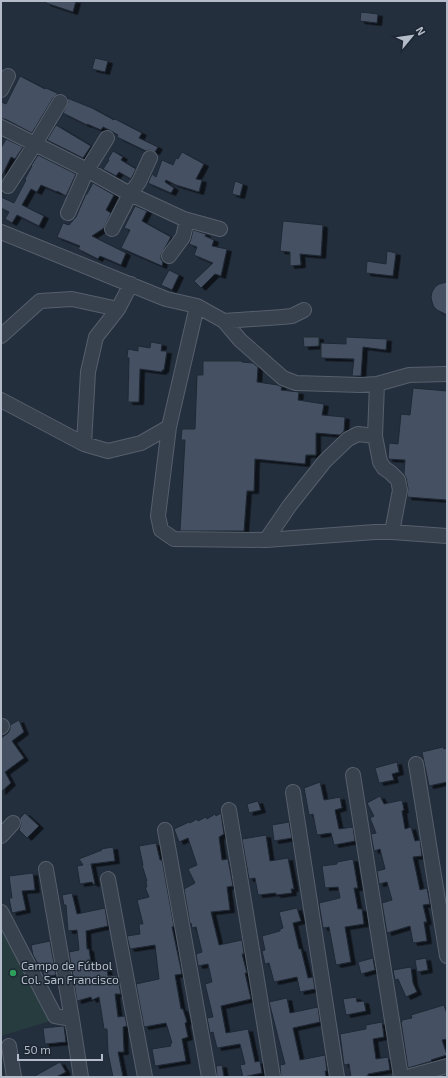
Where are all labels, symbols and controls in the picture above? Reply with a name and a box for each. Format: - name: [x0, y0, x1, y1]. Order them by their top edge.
- north arrow: [392, 16, 432, 56]
- text: N: [414, 24, 429, 38]
- place label: Campo de Fútbol Col. San Francisco: [21, 958, 119, 986]
- marker: Campo de Fútbol Col. San Francisco: [8, 968, 18, 978]
- scale bar: [18, 1036, 102, 1062]
- text: 50 m: [24, 1042, 51, 1056]

